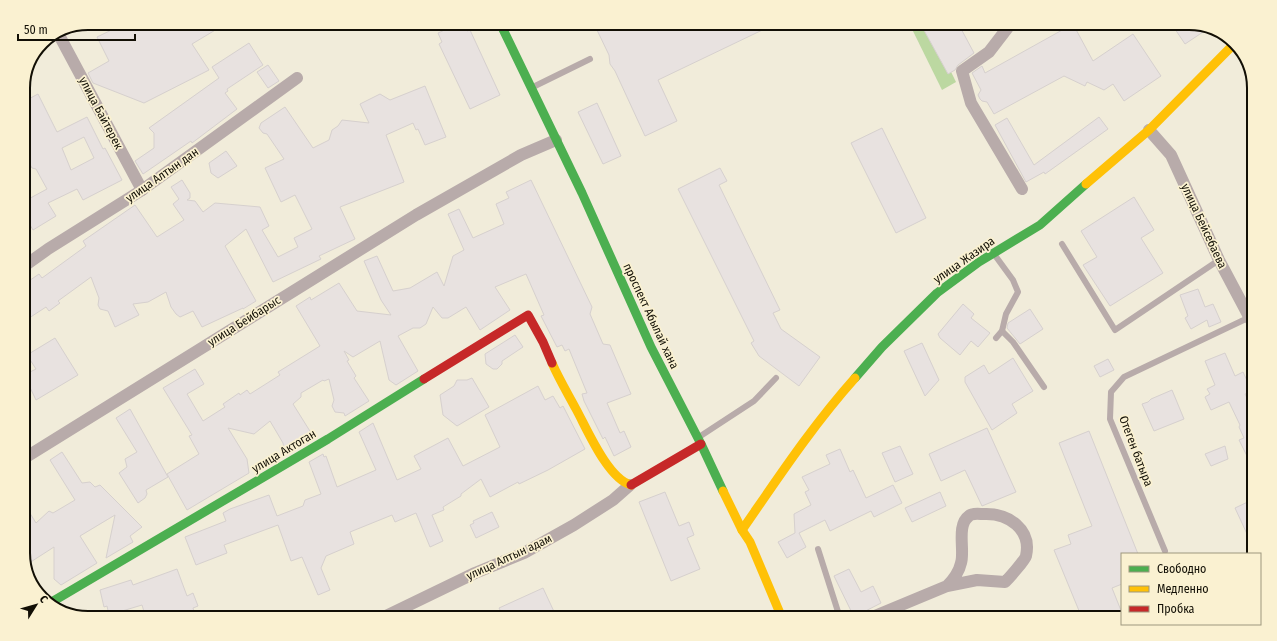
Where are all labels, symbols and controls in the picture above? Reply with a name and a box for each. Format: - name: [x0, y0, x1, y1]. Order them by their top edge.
- scale bar: [18, 16, 135, 42]
- text: 50 m: [24, 23, 48, 37]
- street label: улица Байтерек: [76, 74, 126, 152]
- street label: улица Алтын дан: [123, 145, 201, 205]
- street label: улица Бейсебаева: [1178, 181, 1230, 271]
- street label: улица Жазира: [931, 234, 997, 286]
- street label: проспект Абылай хана: [620, 261, 682, 371]
- street label: улица Бейбарыс: [205, 293, 283, 349]
- street label: Отеген батыра: [1116, 414, 1156, 488]
- street label: улица Актоган: [249, 426, 319, 476]
- street label: улица Алтын адам: [464, 531, 554, 583]
- legend: [1121, 553, 1261, 625]
- text: Свободно: [1157, 562, 1206, 576]
- text: Медленно: [1157, 582, 1209, 596]
- north arrow: [16, 585, 56, 625]
- text: С: [37, 593, 51, 606]
- text: Пробка: [1157, 602, 1195, 616]

